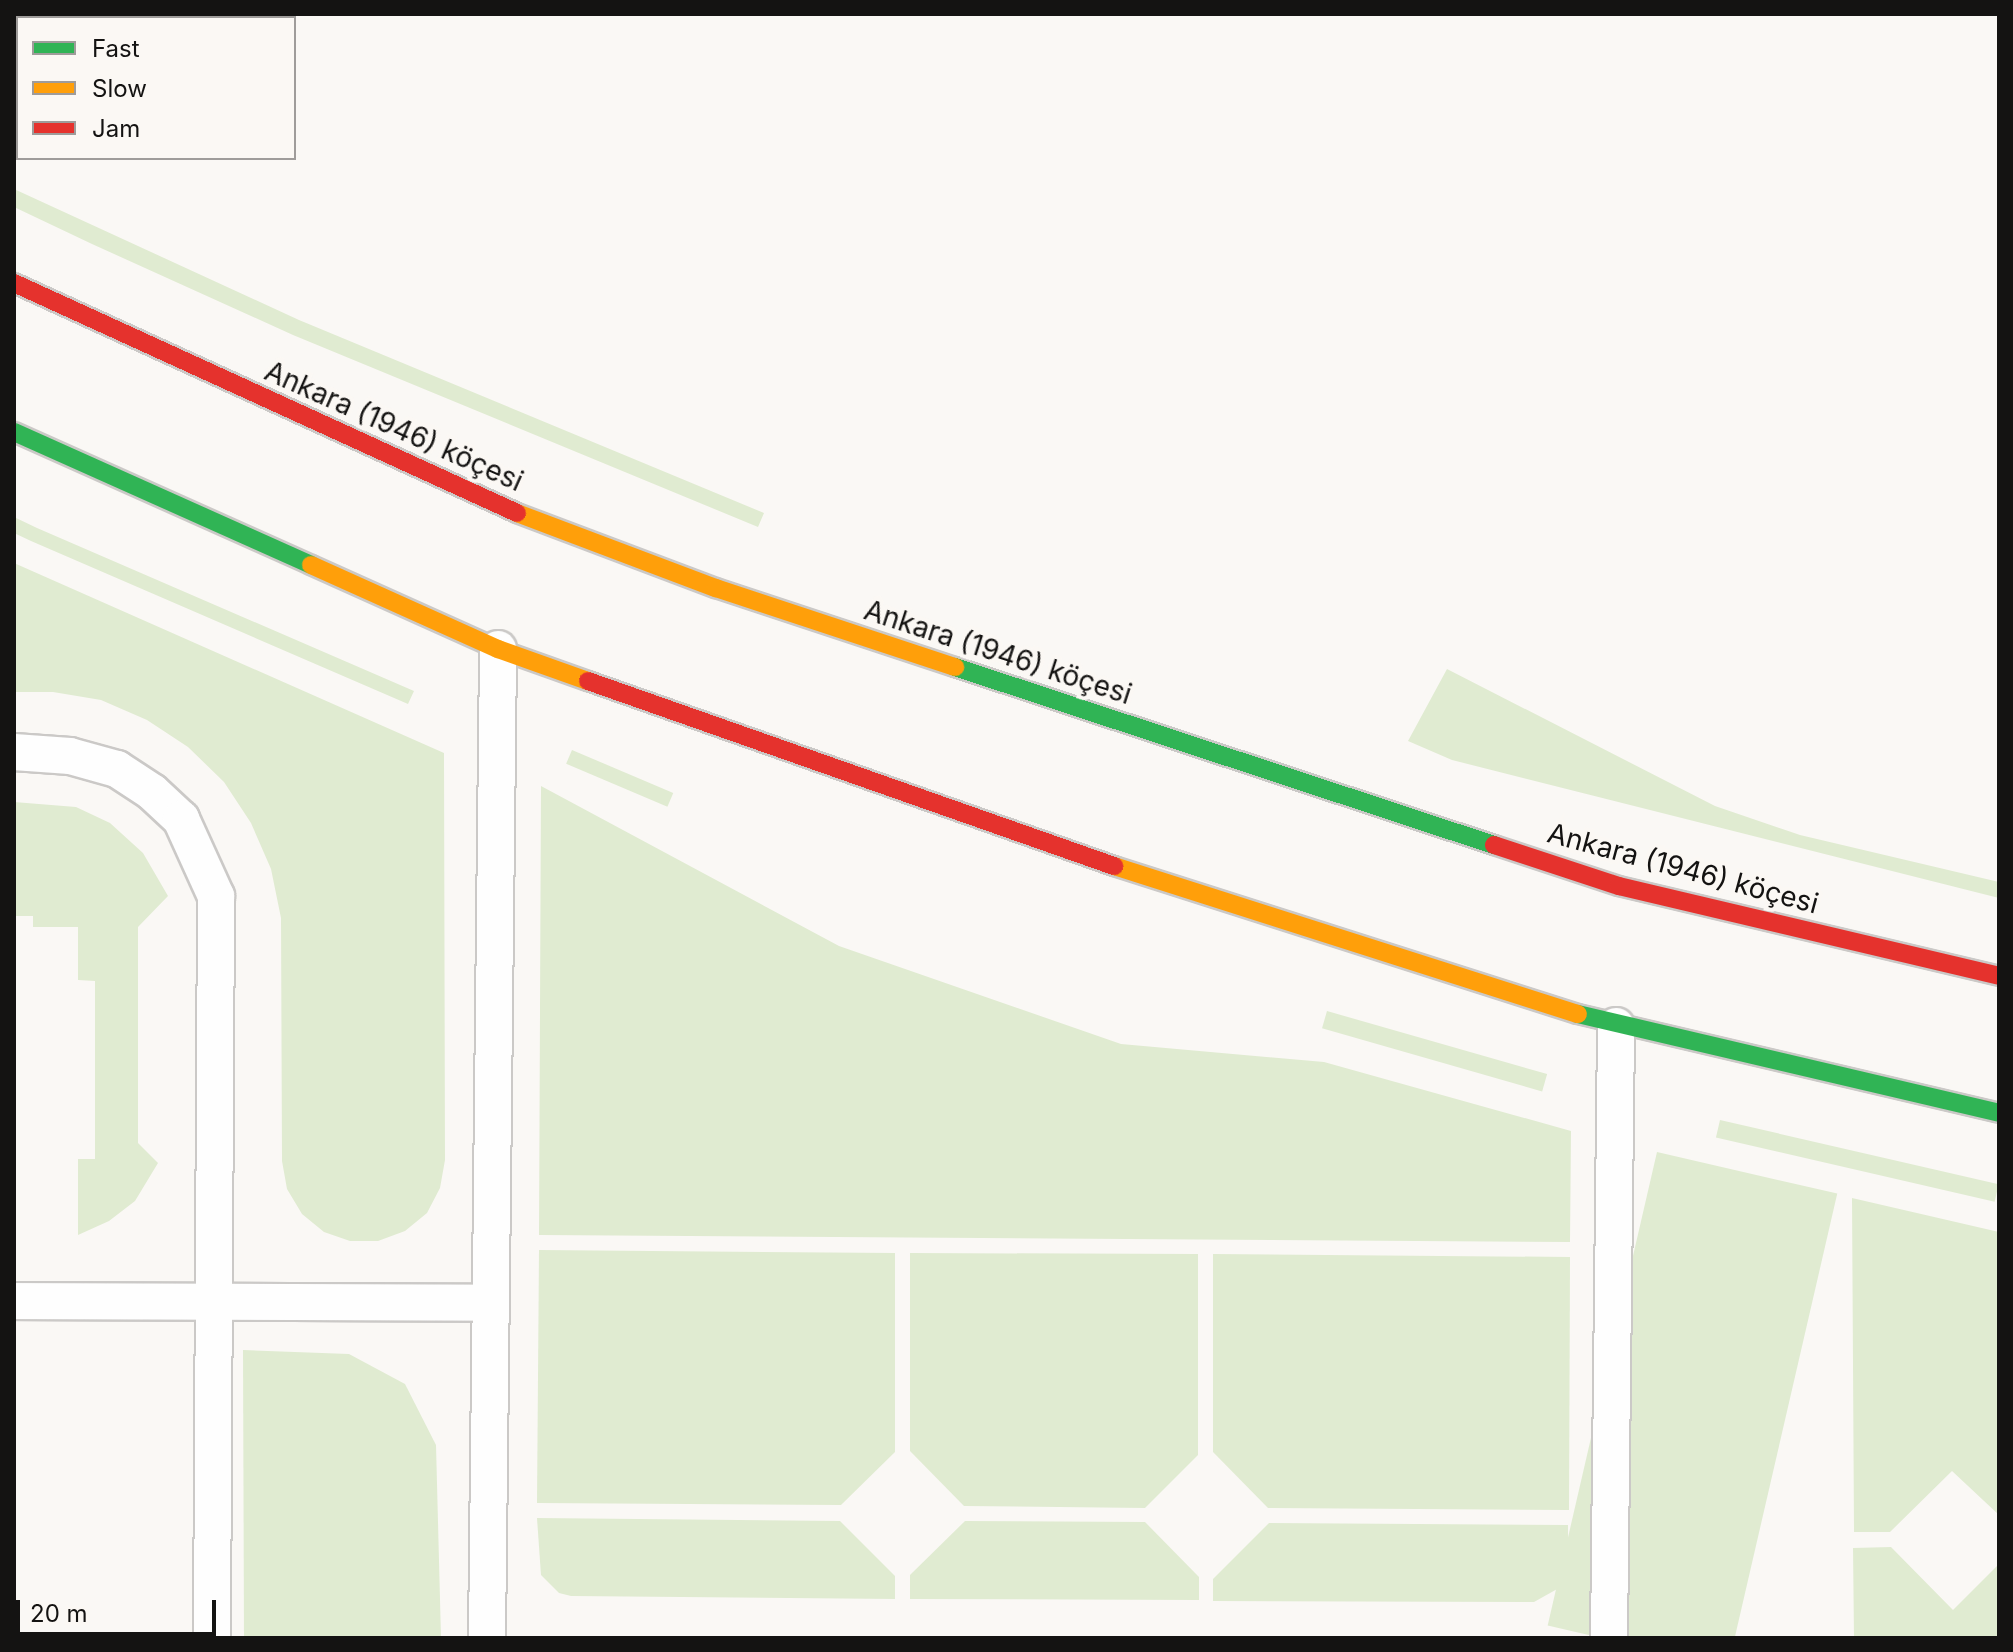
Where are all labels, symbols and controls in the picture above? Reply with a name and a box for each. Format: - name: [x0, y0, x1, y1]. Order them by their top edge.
- legend: [16, 16, 296, 160]
- text: Fast: [92, 34, 140, 63]
- text: Slow: [92, 74, 147, 103]
- text: Jam: [92, 114, 140, 143]
- street label: Ankara (1946) köçesi: [260, 354, 528, 498]
- street label: Ankara (1946) köçesi: [860, 593, 1136, 711]
- street label: Ankara (1946) köçesi: [1544, 816, 1822, 920]
- scale bar: [20, 1584, 220, 1634]
- text: 20 m: [30, 1599, 88, 1628]

